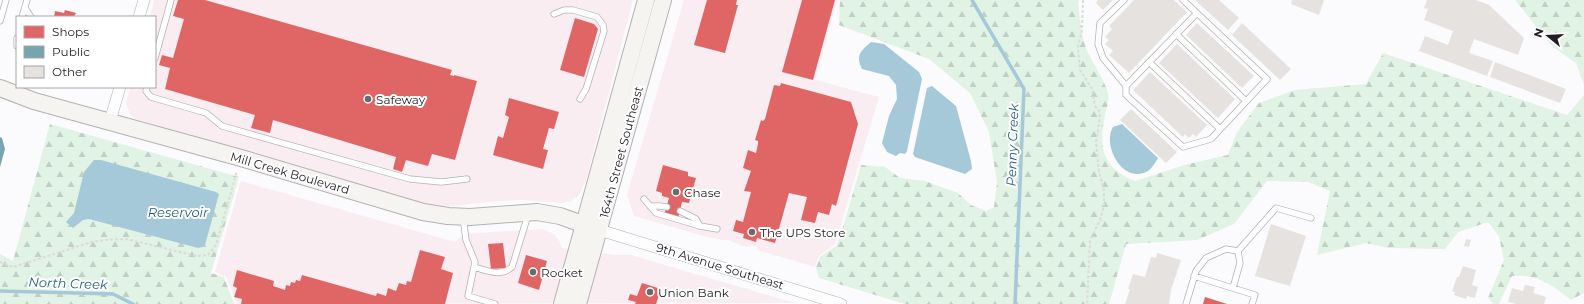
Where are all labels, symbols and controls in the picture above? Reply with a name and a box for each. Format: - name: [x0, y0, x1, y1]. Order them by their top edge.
- legend: [16, 16, 156, 88]
- north arrow: [1528, 16, 1568, 56]
- text: Shops: [52, 24, 89, 39]
- text: N: [1530, 27, 1547, 39]
- text: Public: [52, 44, 90, 59]
- text: Other: [52, 64, 87, 79]
- street label: 164th Street Southeast: [596, 84, 646, 220]
- place label: Safeway: [376, 92, 426, 107]
- marker: Safeway: [363, 94, 373, 104]
- water label: Penny Creek: [1003, 102, 1021, 187]
- street label: Mill Creek Boulevard: [229, 149, 351, 197]
- place label: Chase: [684, 185, 721, 200]
- marker: Chase: [671, 187, 681, 197]
- water label: Reservoir: [148, 204, 209, 220]
- place label: The UPS Store: [760, 225, 846, 240]
- marker: The UPS Store: [747, 227, 757, 237]
- street label: 9th Avenue Southeast: [654, 239, 786, 293]
- place label: Rocket: [541, 265, 583, 280]
- marker: Rocket: [528, 267, 538, 277]
- water label: North Creek: [28, 274, 109, 292]
- place label: Union Bank: [658, 285, 730, 300]
- marker: Union Bank: [645, 287, 655, 297]

